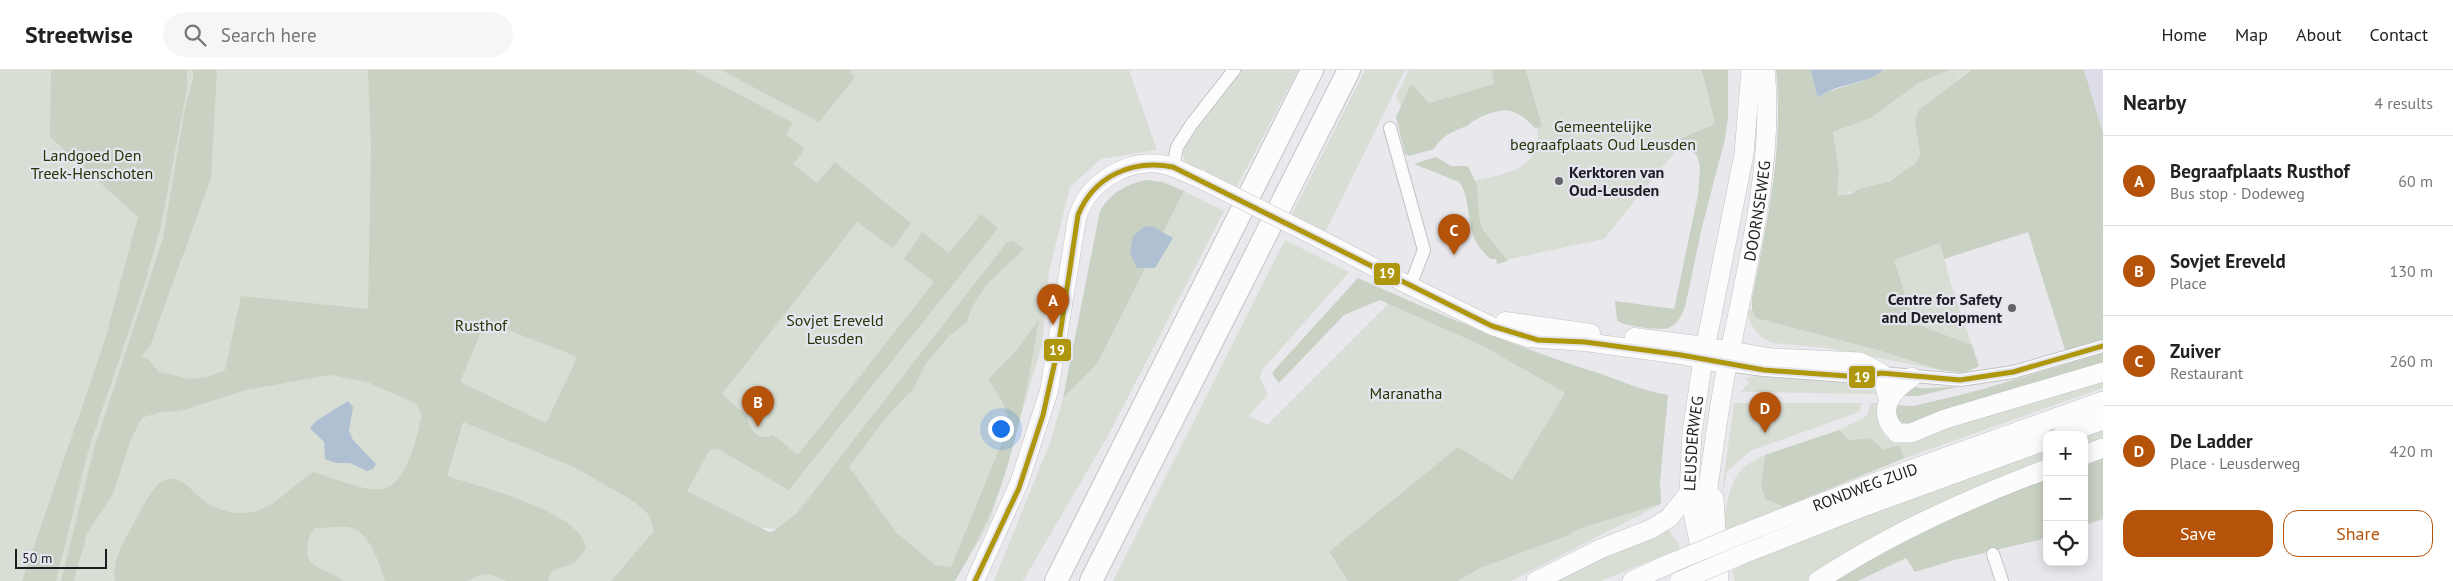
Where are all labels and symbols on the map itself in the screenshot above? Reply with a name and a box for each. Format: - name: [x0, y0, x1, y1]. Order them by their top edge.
- park label: Gemeentelijke begraafplaats Oud Leusden: [1510, 116, 1696, 154]
- park label: Landgoed Den Treek-Henschoten: [31, 145, 153, 183]
- street label: DOORNSEWEG: [1739, 160, 1774, 263]
- place label: Kerktoren van Oud-Leusden: [1569, 162, 1664, 200]
- marker: Kerktoren van Oud-Leusden: [1553, 175, 1565, 187]
- pin: C: [1438, 214, 1470, 255]
- line badge: 19: [1373, 262, 1401, 286]
- text: 19: [1379, 264, 1395, 282]
- pin: A: [1037, 284, 1069, 325]
- place label: Centre for Safety and Development: [1882, 289, 2002, 327]
- marker: Centre for Safety and Development: [2006, 302, 2018, 314]
- park label: Sovjet Ereveld Leusden: [786, 310, 884, 348]
- park label: Rusthof: [455, 315, 508, 335]
- line badge: 19: [1043, 338, 1072, 362]
- text: 19: [1049, 341, 1065, 359]
- line badge: 19: [1848, 365, 1876, 389]
- text: 19: [1854, 368, 1870, 386]
- park label: Maranatha: [1370, 383, 1442, 403]
- pin: B: [742, 386, 774, 427]
- pin: D: [1749, 392, 1781, 433]
- street label: LEUSDERWEG: [1679, 395, 1707, 491]
- your location: [988, 416, 1014, 442]
- street label: RONDWEG ZUID: [1810, 458, 1920, 516]
- scale bar: [15, 546, 108, 569]

